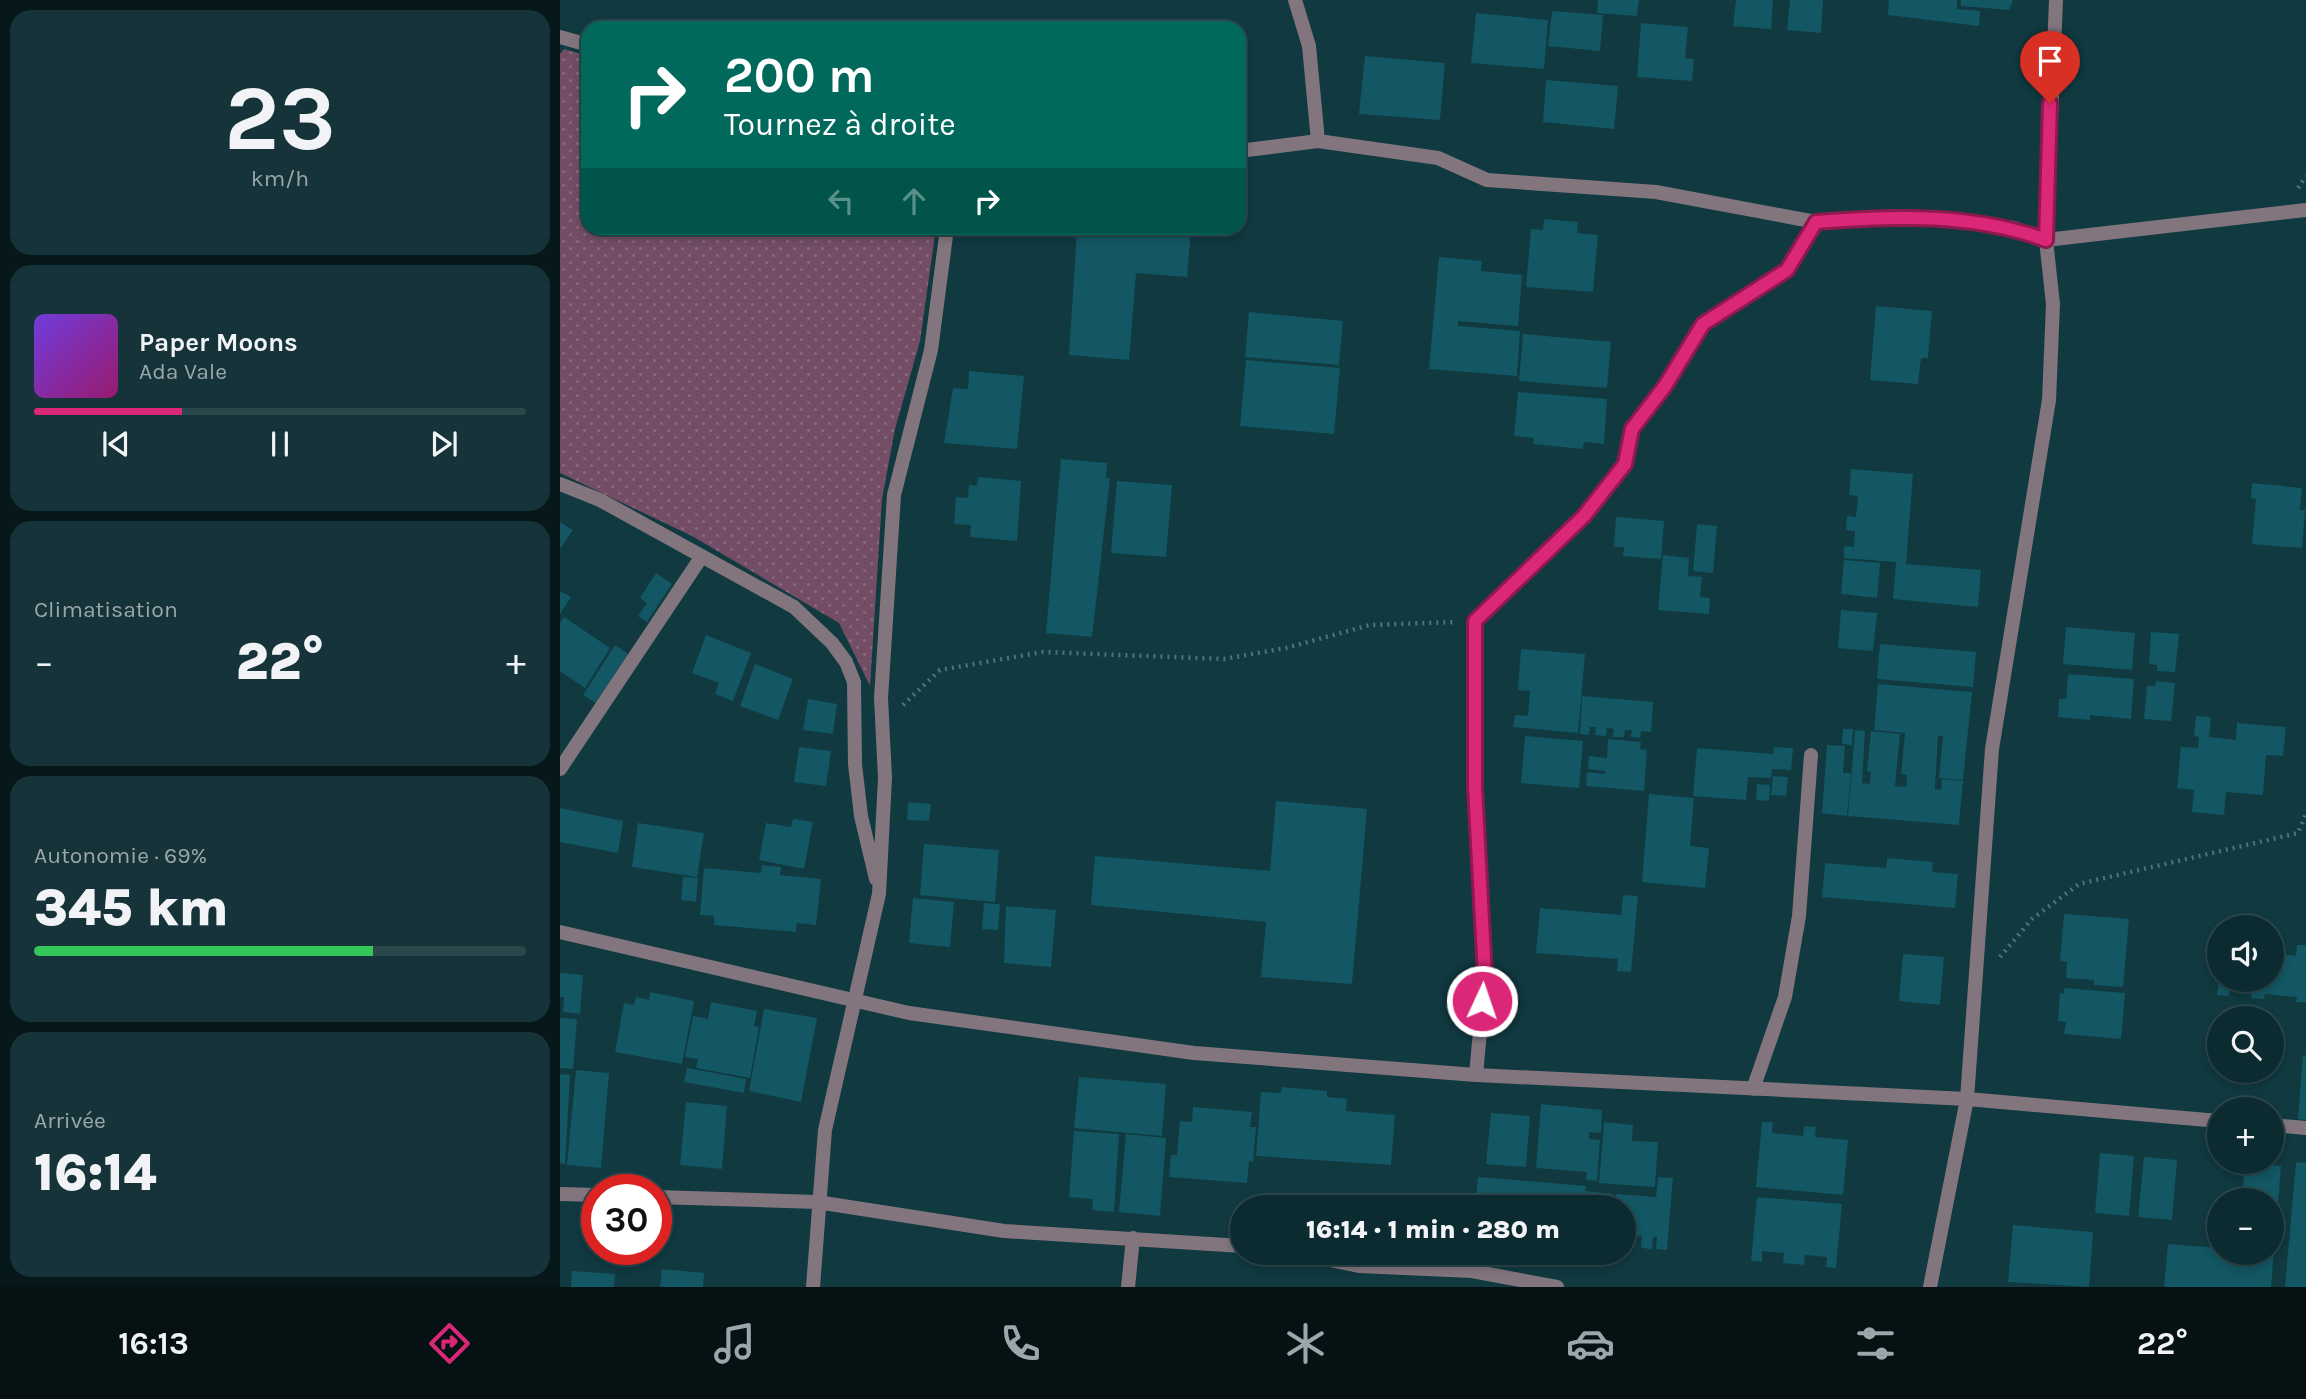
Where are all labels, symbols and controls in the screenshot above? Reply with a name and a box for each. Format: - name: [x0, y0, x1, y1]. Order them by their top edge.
- pin: [2020, 31, 2080, 103]
- icon: arrive: [2031, 42, 2069, 80]
- text: 200 m: [724, 47, 875, 104]
- icon: right: [609, 49, 700, 140]
- text: 23: [224, 66, 336, 172]
- text: Tournez à droite: [724, 106, 956, 143]
- text: km/h: [251, 165, 309, 192]
- icon: left: [822, 182, 860, 220]
- icon: ahead: [895, 182, 933, 220]
- icon: right: [968, 182, 1006, 220]
- text: Paper Moons: [139, 327, 298, 358]
- text: Ada Vale: [139, 358, 227, 385]
- icon: previous: [97, 425, 135, 463]
- icon: pause: [261, 425, 299, 463]
- icon: next: [425, 425, 463, 463]
- text: Climatisation: [34, 596, 178, 623]
- text: 22°: [236, 631, 324, 692]
- text: −: [34, 640, 54, 685]
- text: +: [506, 640, 526, 685]
- text: Autonomie · 69%: [34, 842, 207, 869]
- text: 345 km: [34, 877, 229, 938]
- map controls: [2207, 915, 2284, 1265]
- button: sound: [2207, 915, 2284, 992]
- position arrow: [1445, 964, 1519, 1038]
- button: search: [2207, 1006, 2284, 1083]
- button: +: [2207, 1097, 2284, 1174]
- text: Arrivée: [34, 1107, 106, 1134]
- text: 16:14: [34, 1142, 156, 1203]
- speed limit sign: 30: [581, 1174, 672, 1265]
- button: −: [2207, 1188, 2284, 1265]
- text: 16:14 · 1 min · 280 m: [1306, 1214, 1560, 1245]
- icon: directions: [425, 1319, 474, 1368]
- icon: music: [710, 1319, 759, 1368]
- icon: phone: [996, 1319, 1045, 1368]
- icon: climate: [1281, 1319, 1330, 1368]
- icon: car: [1566, 1319, 1615, 1368]
- icon: filters: [1851, 1319, 1900, 1368]
- text: 16:13: [118, 1325, 189, 1362]
- text: 22°: [2137, 1325, 2188, 1362]

